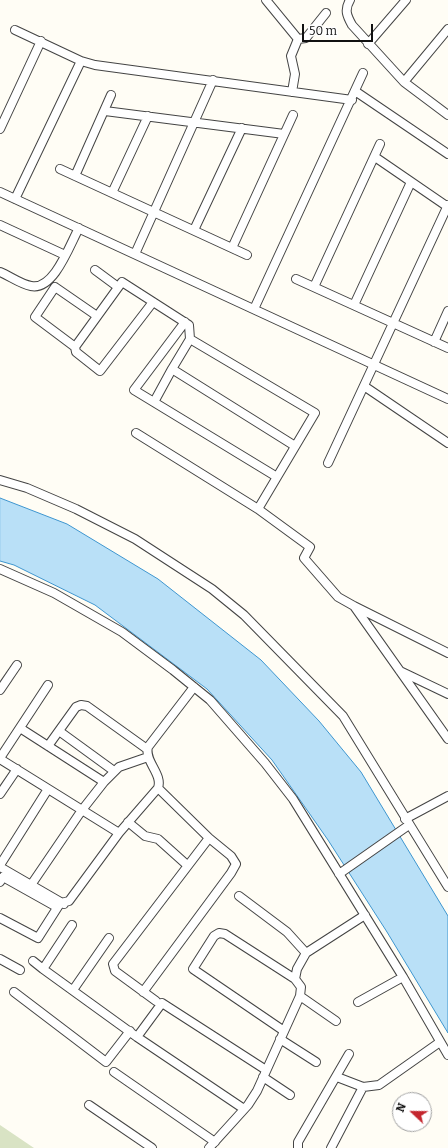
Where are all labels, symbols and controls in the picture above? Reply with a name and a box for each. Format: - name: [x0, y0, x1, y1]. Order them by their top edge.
- scale bar: [304, 16, 375, 42]
- text: 50 m: [309, 24, 337, 38]
- north arrow: [392, 1092, 432, 1132]
- text: N: [394, 1101, 409, 1114]

